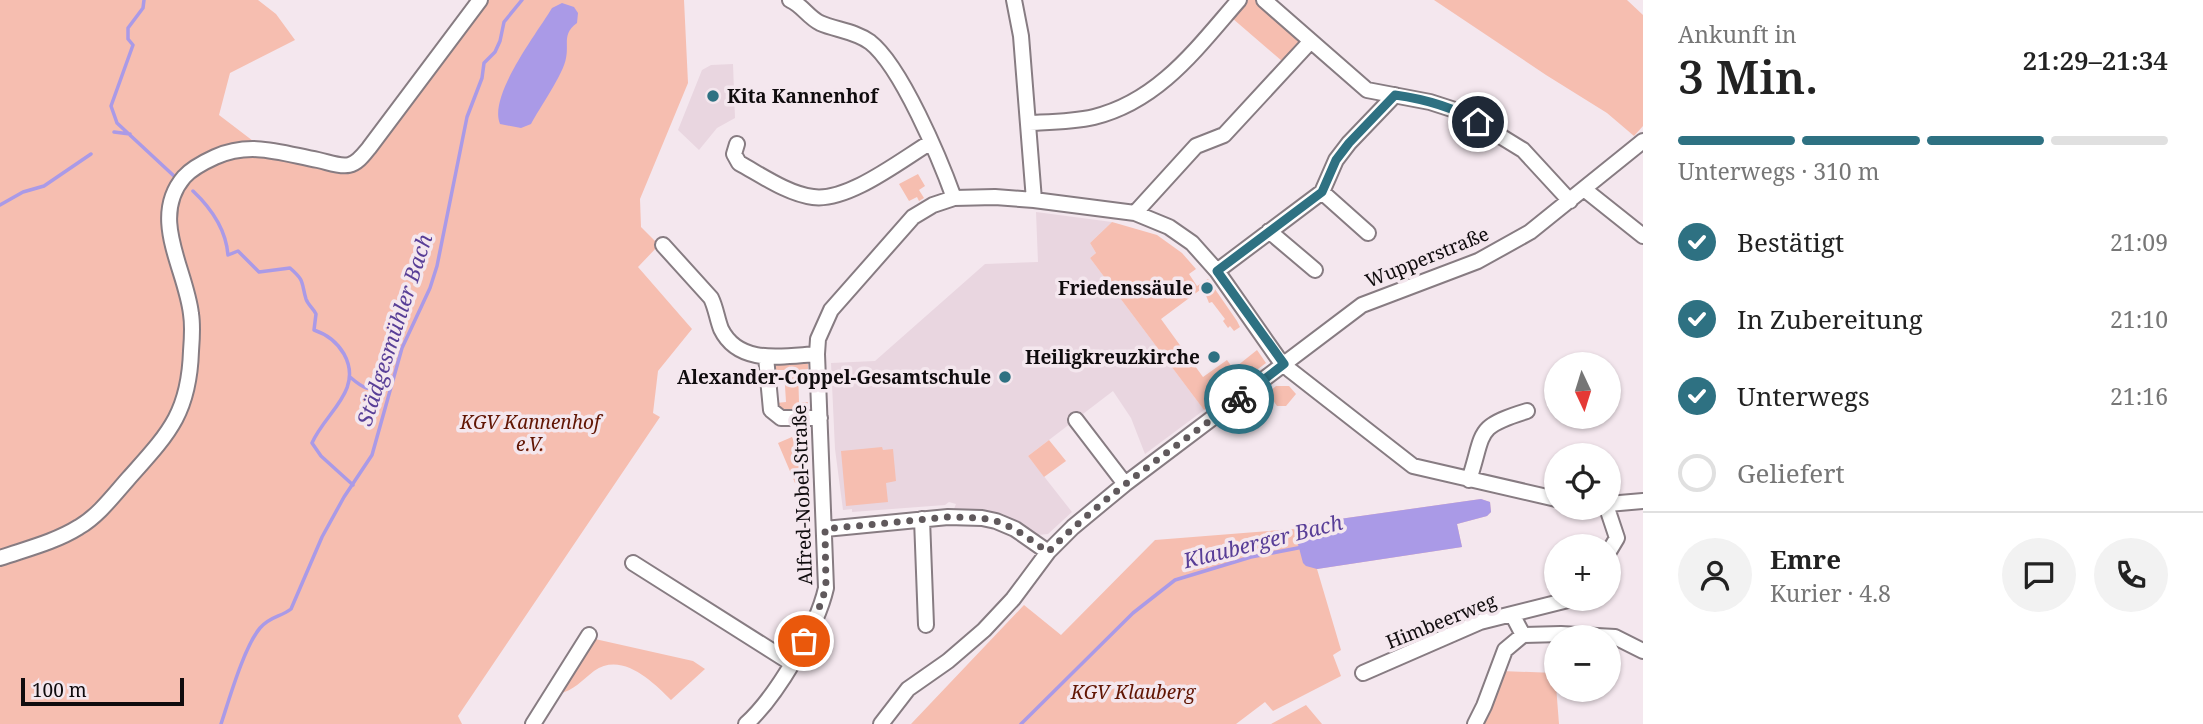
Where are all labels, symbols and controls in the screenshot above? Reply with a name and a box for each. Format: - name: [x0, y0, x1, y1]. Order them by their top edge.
- text: Ankunft in: [1678, 18, 1797, 50]
- text: 21:29–21:34: [2022, 42, 2168, 78]
- text: 3 Min.: [1678, 45, 1818, 107]
- place label: Kita Kannenhof: [727, 83, 880, 109]
- marker: Kita Kannenhof: [705, 88, 721, 104]
- pin: [1448, 92, 1508, 152]
- icon: home: [1459, 103, 1497, 141]
- text: Unterwegs · 310 m: [1678, 155, 1879, 187]
- street label: Wupperstraße: [1361, 220, 1493, 294]
- icon: check: [1678, 223, 1716, 261]
- text: Bestätigt: [1737, 224, 1844, 260]
- text: 21:09: [2110, 226, 2168, 258]
- water label: Städgesmühler Bach: [350, 230, 438, 429]
- place label: Friedenssäule: [1058, 275, 1193, 301]
- marker: Friedenssäule: [1199, 280, 1215, 296]
- icon: check: [1678, 300, 1716, 338]
- text: In Zubereitung: [1737, 301, 1923, 337]
- text: 21:10: [2110, 303, 2168, 335]
- place label: Heiligkreuzkirche: [1025, 344, 1200, 370]
- marker: Heiligkreuzkirche: [1206, 349, 1222, 365]
- north arrow: [1544, 352, 1620, 429]
- map controls: [1544, 352, 1621, 702]
- place label: Alexander-Coppel-Gesamtschule: [677, 364, 991, 390]
- courier: [1204, 364, 1274, 434]
- marker: Alexander-Coppel-Gesamtschule: [997, 369, 1013, 385]
- icon: check: [1678, 377, 1716, 415]
- text: Unterwegs: [1737, 378, 1870, 414]
- icon: bike: [1220, 380, 1258, 418]
- text: 21:16: [2110, 380, 2168, 412]
- street label: Alfred-Nobel-Straße: [786, 404, 818, 586]
- park label: KGV Kannenhof e.V.: [459, 409, 604, 457]
- button: locate: [1544, 443, 1621, 520]
- text: Geliefert: [1737, 455, 1845, 491]
- water label: Klauberger Bach: [1179, 508, 1346, 575]
- button: +: [1544, 534, 1621, 611]
- button: person: [1678, 538, 1752, 612]
- button: chat: [2002, 538, 2076, 612]
- button: phone: [2094, 538, 2168, 612]
- text: Emre: [1770, 541, 1841, 577]
- text: Kurier · 4.8: [1770, 577, 1891, 609]
- street label: Himbeerweg: [1382, 587, 1500, 655]
- pin: [774, 611, 834, 671]
- icon: bag: [785, 622, 823, 660]
- button: −: [1544, 625, 1621, 702]
- scale bar: [21, 675, 184, 707]
- text: 100 m: [32, 677, 87, 703]
- park label: KGV Klauberg: [1070, 679, 1197, 705]

